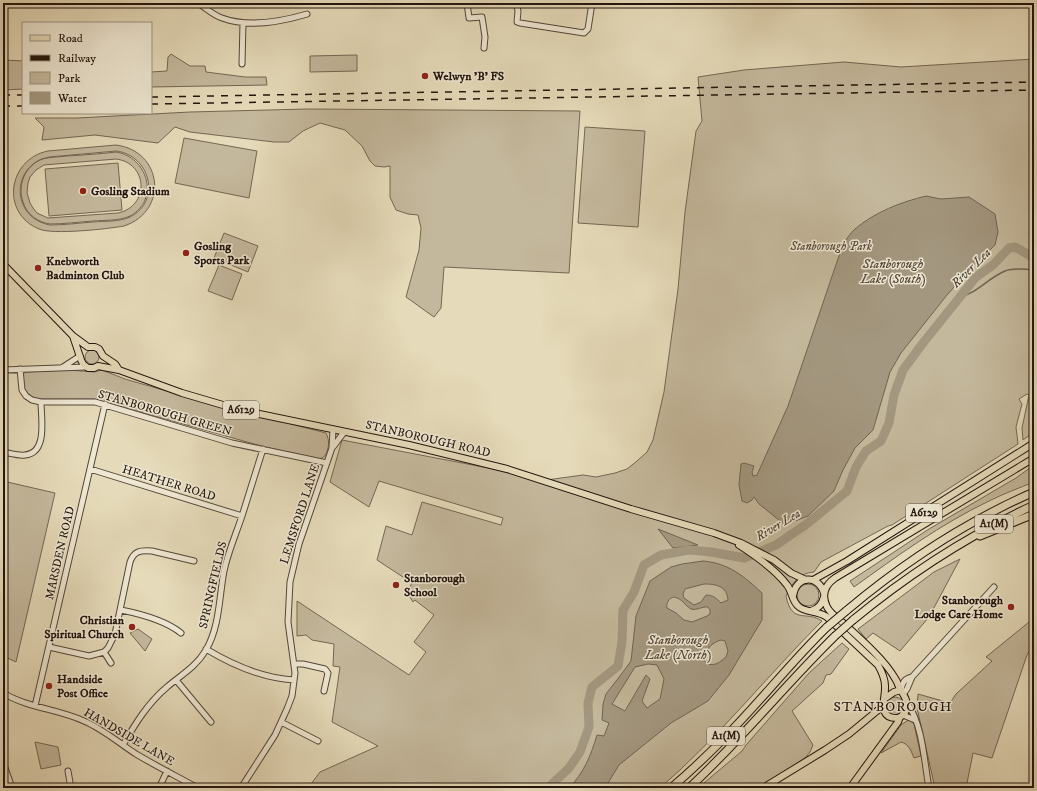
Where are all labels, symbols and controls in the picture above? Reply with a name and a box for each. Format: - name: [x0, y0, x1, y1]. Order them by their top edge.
- legend: [22, 22, 152, 114]
- text: Road: [58, 31, 83, 46]
- text: Railway: [58, 51, 96, 66]
- place label: Welwyn 'B' FS: [432, 69, 504, 84]
- text: Park: [58, 71, 80, 86]
- marker: Welwyn 'B' FS: [420, 71, 430, 81]
- text: Water: [57, 91, 87, 106]
- place label: Gosling Stadium: [91, 184, 170, 199]
- marker: Gosling Stadium: [78, 186, 88, 196]
- place label: Gosling Sports Park: [194, 239, 250, 268]
- park label: Stanborough Park: [789, 239, 872, 254]
- water label: River Lea: [947, 244, 995, 292]
- marker: Gosling Sports Park: [181, 248, 191, 258]
- place label: Knebworth Badminton Club: [46, 254, 125, 283]
- water label: Stanborough Lake (South): [860, 256, 926, 287]
- marker: Knebworth Badminton Club: [33, 263, 43, 273]
- street label: STANBOROUGH GREEN: [96, 387, 234, 439]
- road number: A6129: [223, 401, 259, 419]
- street label: STANBOROUGH ROAD: [364, 417, 492, 461]
- street label: HEATHER ROAD: [120, 462, 218, 504]
- street label: LEMSFORD LANE: [277, 462, 323, 566]
- road number: A6129: [906, 504, 942, 522]
- street label: MARSDEN ROAD: [42, 505, 78, 601]
- water label: River Lea: [752, 505, 804, 545]
- road number: A1(M): [975, 515, 1013, 533]
- street label: SPRINGFIELDS: [196, 540, 230, 630]
- place label: Stanborough School: [404, 571, 466, 600]
- marker: Stanborough School: [391, 580, 401, 590]
- place label: Stanborough Lodge Care Home: [914, 593, 1004, 622]
- marker: Stanborough Lodge Care Home: [1006, 602, 1016, 612]
- place label: Christian Spiritual Church: [44, 613, 125, 642]
- marker: Christian Spiritual Church: [127, 622, 137, 632]
- water label: Stanborough Lake (North): [644, 632, 712, 663]
- place label: Handside Post Office: [57, 672, 108, 701]
- marker: Handside Post Office: [44, 681, 54, 691]
- district label: STANBOROUGH: [834, 698, 952, 716]
- street label: HANDSIDE LANE: [81, 705, 178, 769]
- road number: A1(M): [707, 727, 745, 745]

